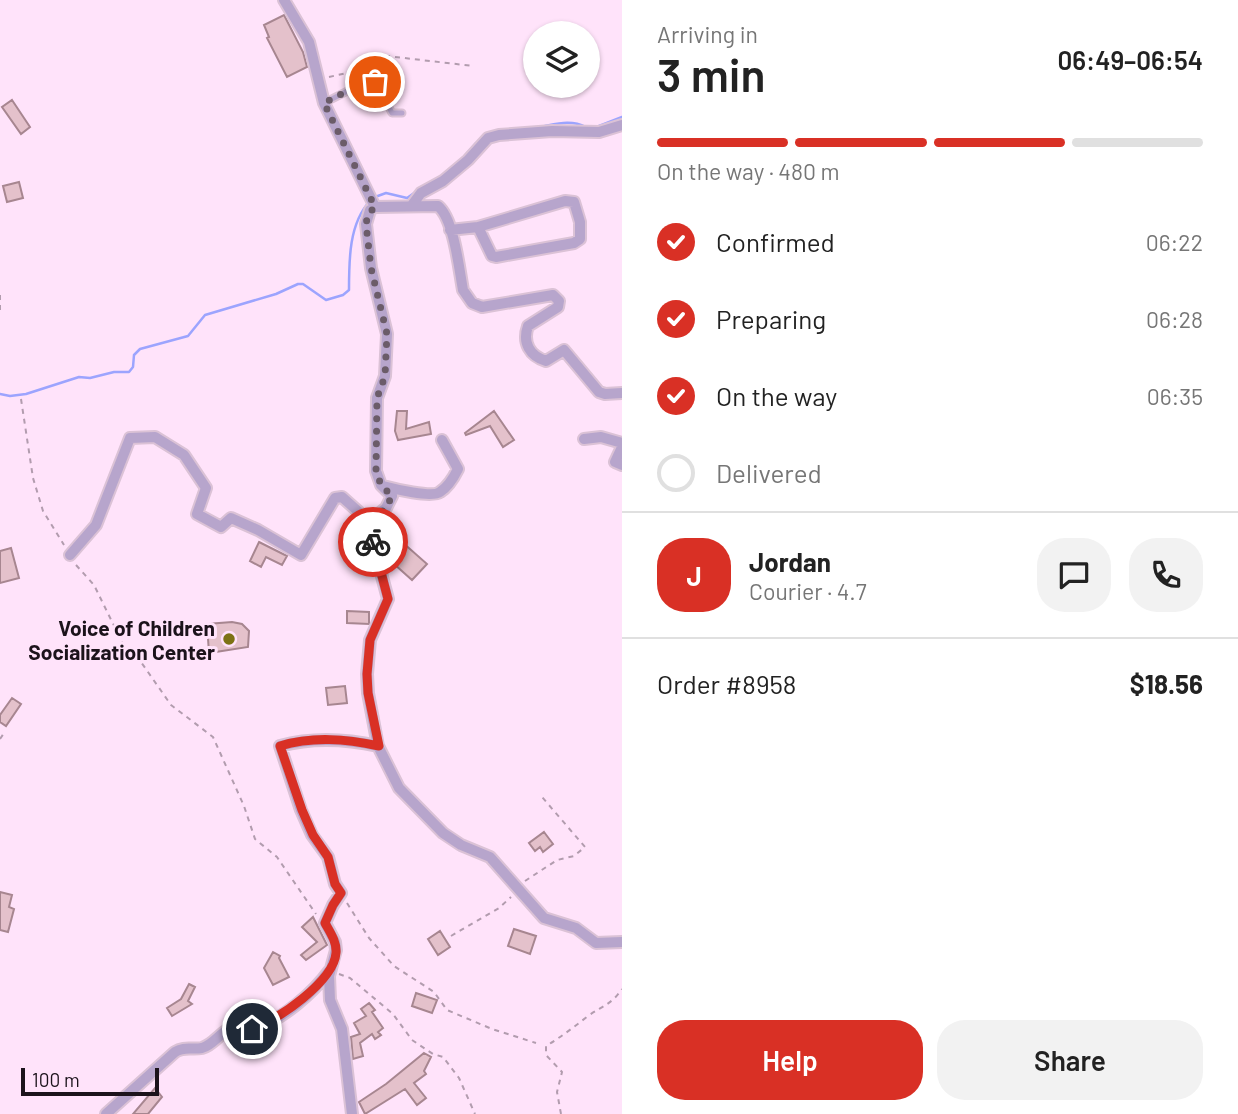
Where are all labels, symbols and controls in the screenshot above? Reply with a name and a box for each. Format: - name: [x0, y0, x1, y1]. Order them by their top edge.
- text: Arriving in: [657, 20, 758, 48]
- map controls: [523, 21, 600, 98]
- button: layers: [523, 21, 600, 98]
- text: 06:49–06:54: [1057, 44, 1203, 75]
- text: 3 min: [657, 46, 766, 101]
- pin: [345, 52, 405, 112]
- icon: bag: [356, 63, 394, 101]
- text: On the way · 480 m: [657, 157, 840, 185]
- icon: check: [657, 223, 695, 261]
- text: Confirmed: [716, 226, 835, 257]
- text: 06:22: [1146, 228, 1203, 256]
- icon: check: [657, 300, 695, 338]
- text: Preparing: [716, 303, 826, 334]
- text: 06:28: [1146, 305, 1203, 333]
- icon: check: [657, 377, 695, 415]
- text: On the way: [716, 380, 837, 411]
- text: 06:35: [1147, 382, 1203, 410]
- text: Delivered: [716, 457, 822, 488]
- courier: [338, 507, 408, 577]
- icon: bike: [354, 523, 392, 561]
- button: chat: [1037, 538, 1111, 612]
- button: phone: [1129, 538, 1203, 612]
- text: Jordan: [749, 546, 831, 577]
- text: J: [686, 560, 702, 591]
- text: Courier · 4.7: [749, 577, 867, 605]
- place label: Voice of Children Socialization Center: [28, 615, 215, 664]
- marker: Voice of Children Socialization Center: [221, 631, 237, 647]
- text: Order #8958: [657, 668, 796, 699]
- text: $18.56: [1130, 668, 1203, 699]
- pin: [222, 999, 282, 1059]
- icon: home: [233, 1010, 271, 1048]
- button: Help: [657, 1020, 923, 1100]
- button: Share: [937, 1020, 1203, 1100]
- scale bar: [21, 1065, 159, 1097]
- text: 100 m: [32, 1068, 80, 1091]

